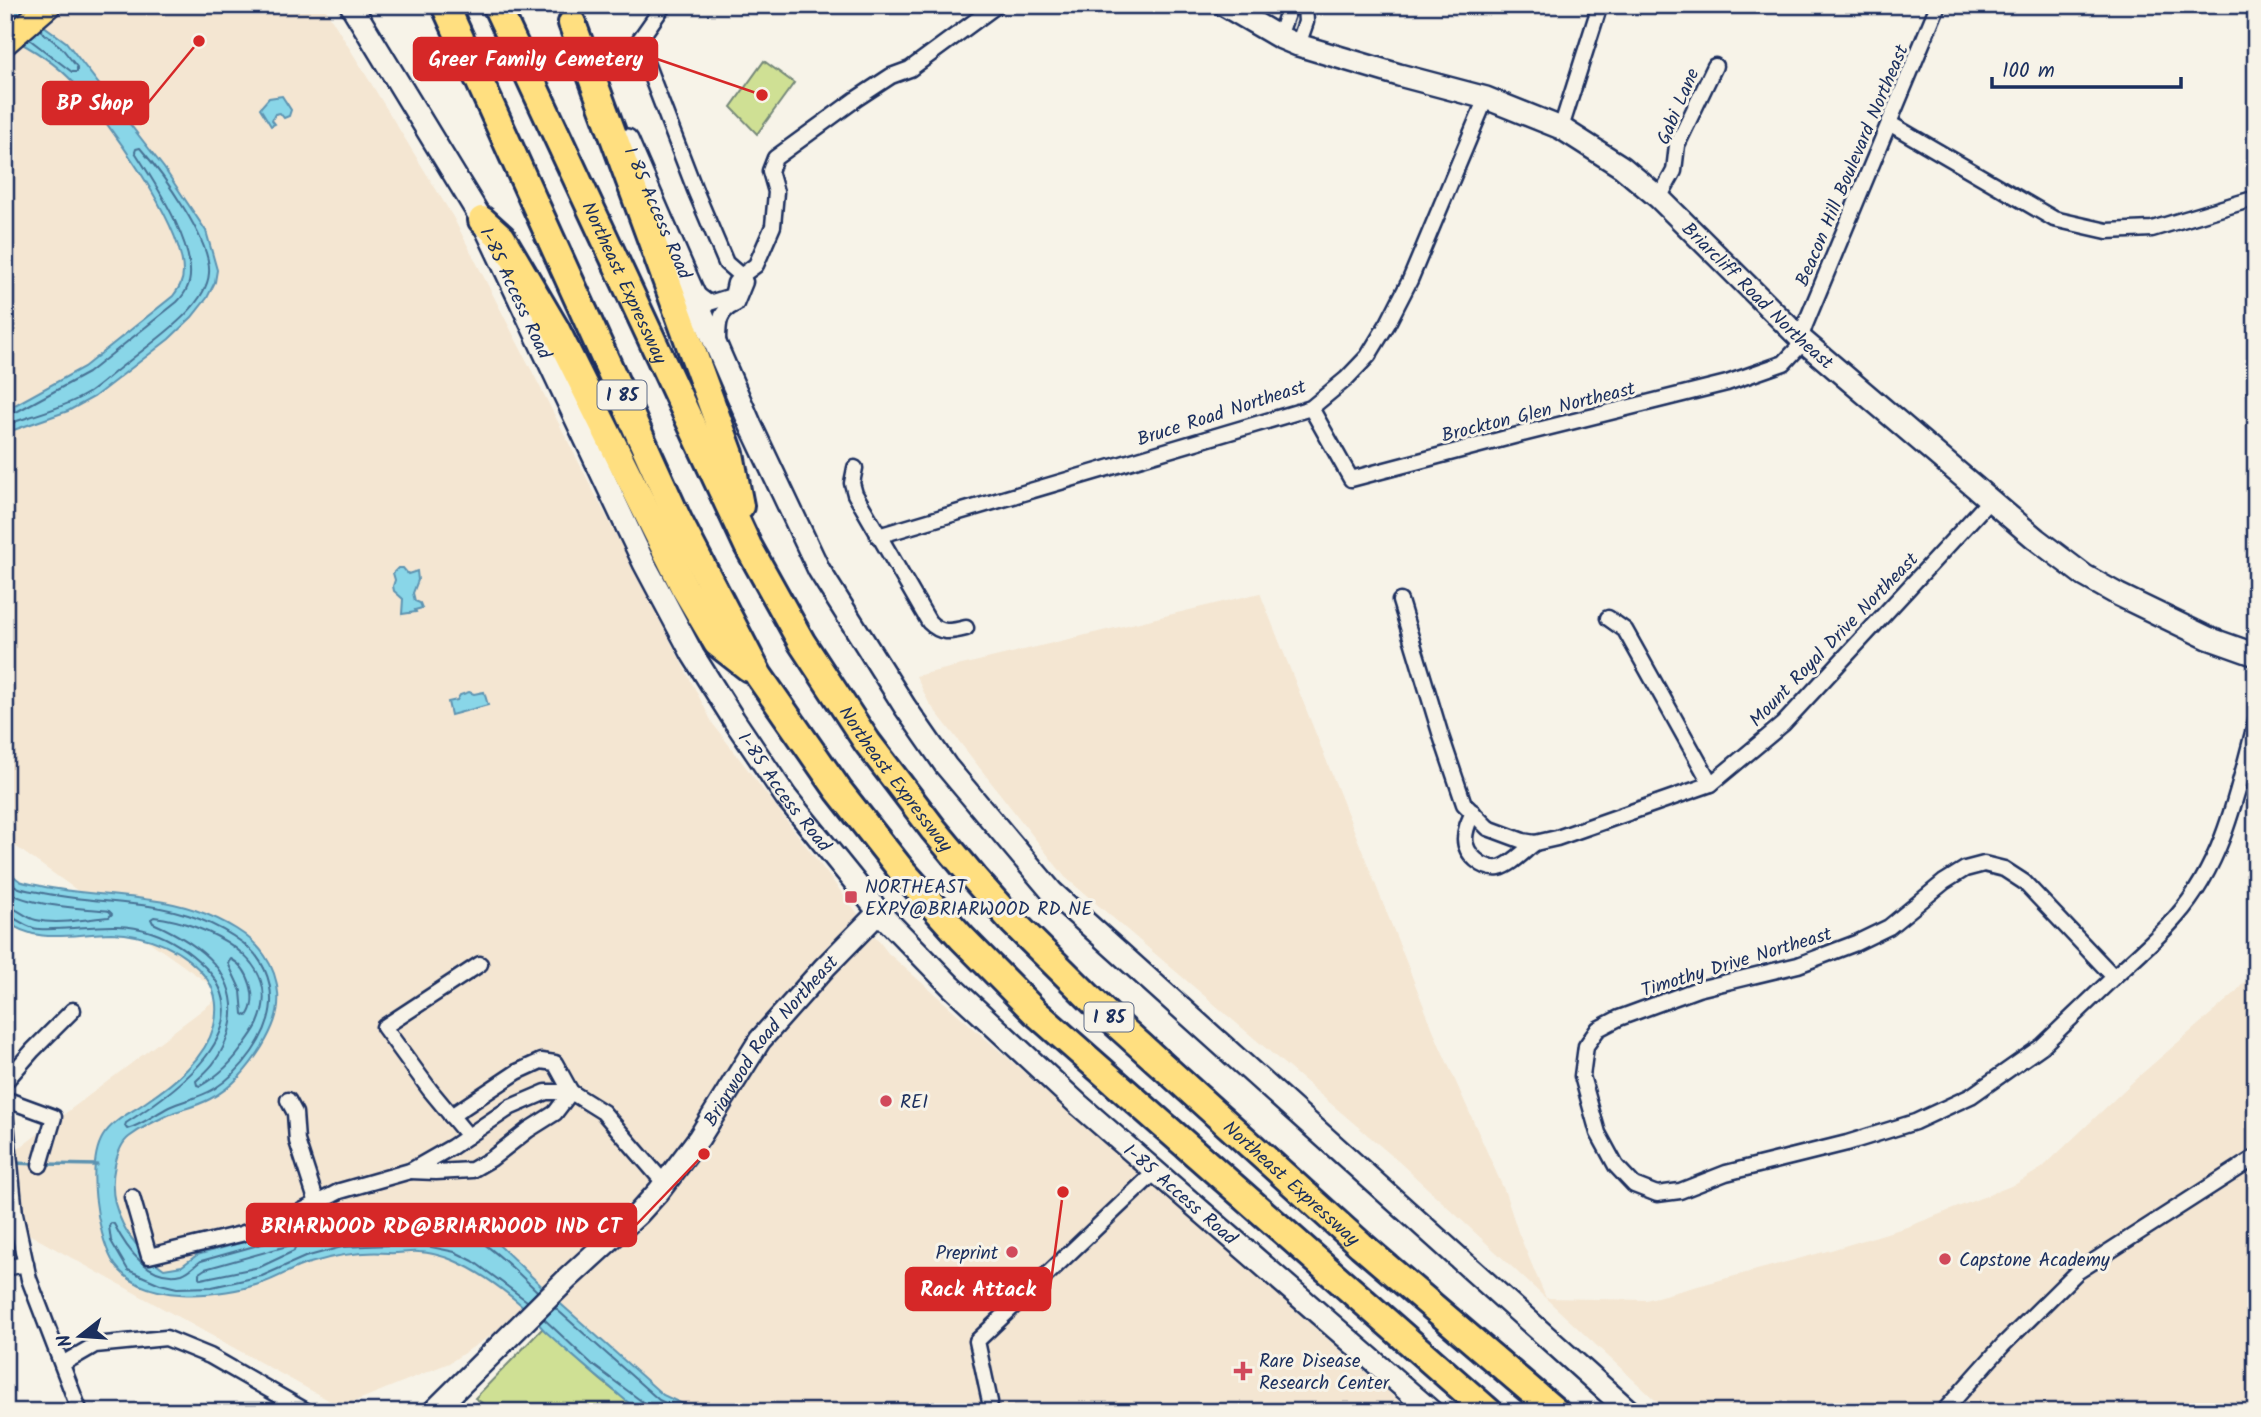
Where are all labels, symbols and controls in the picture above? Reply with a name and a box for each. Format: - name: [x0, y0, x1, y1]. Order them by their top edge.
- callout: Greer Family Cemetery: [414, 38, 657, 80]
- street label: Beacon Hill Boulevard Northeast: [1788, 40, 1918, 291]
- text: Greer Family Cemetery: [429, 44, 643, 77]
- scale bar: [1992, 46, 2180, 90]
- text: 100 m: [2002, 55, 2055, 88]
- street label: Gabi Lane: [1649, 63, 1709, 150]
- callout: BP Shop: [43, 82, 148, 124]
- text: BP Shop: [56, 88, 134, 121]
- street label: I 85 Access Road: [615, 142, 699, 285]
- street label: Northeast Expressway: [573, 197, 675, 370]
- street label: Briarcliff Road Northeast: [1674, 216, 1840, 378]
- street label: I-85 Access Road: [470, 222, 559, 365]
- street label: Bruce Road Northeast: [1133, 372, 1311, 455]
- street label: Brockton Glen Northeast: [1438, 374, 1639, 452]
- road number: I 85: [598, 380, 646, 410]
- street label: Mount Royal Drive Northeast: [1743, 546, 1927, 735]
- street label: Northeast Expressway: [830, 700, 960, 860]
- street label: I-85 Access Road: [729, 726, 838, 860]
- place label: NORTHEAST EXPY@BRIARWOOD RD NE: [865, 873, 1093, 925]
- marker: NORTHEAST EXPY@BRIARWOOD RD NE: [843, 889, 859, 905]
- street label: Timothy Drive Northeast: [1638, 919, 1836, 1006]
- street label: Briarwood Road Northeast: [697, 948, 847, 1133]
- road number: I 85: [1084, 1002, 1134, 1032]
- place label: REI: [900, 1088, 928, 1118]
- marker: REI: [878, 1093, 894, 1109]
- street label: Northeast Expressway: [1215, 1114, 1367, 1255]
- street label: I-85 Access Road: [1116, 1137, 1244, 1254]
- callout: BRIARWOOD RD@BRIARWOOD IND CT: [247, 1204, 636, 1246]
- text: BRIARWOOD RD@BRIARWOOD IND CT: [261, 1211, 624, 1244]
- place label: Preprint: [935, 1239, 999, 1269]
- marker: Preprint: [1004, 1244, 1020, 1260]
- place label: Capstone Academy: [1959, 1246, 2111, 1276]
- marker: Capstone Academy: [1937, 1251, 1953, 1267]
- callout: Rack Attack: [906, 1268, 1050, 1310]
- text: Rack Attack: [920, 1274, 1036, 1307]
- north arrow: [46, 1302, 116, 1372]
- text: N: [50, 1330, 82, 1351]
- place label: Rare Disease Research Center: [1259, 1347, 1391, 1399]
- marker: Rare Disease Research Center: [1233, 1361, 1253, 1381]

